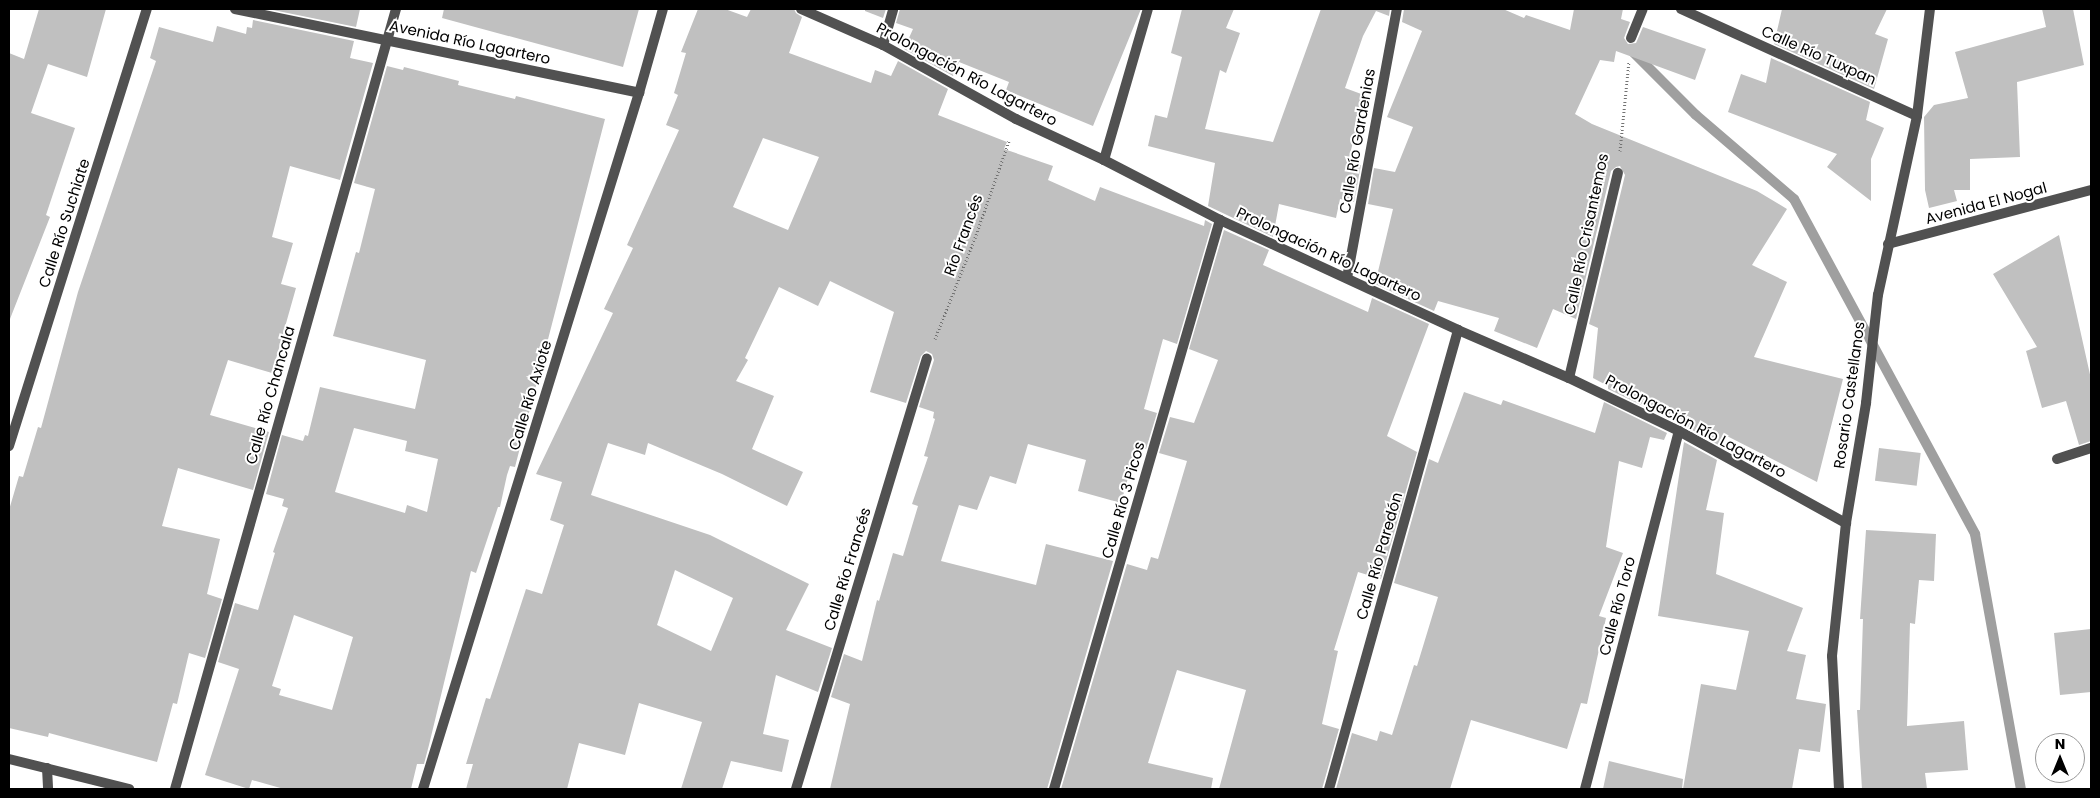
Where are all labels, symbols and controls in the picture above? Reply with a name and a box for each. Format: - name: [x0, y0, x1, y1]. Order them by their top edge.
- street label: Avenida Río Lagartero: [388, 16, 552, 68]
- street label: Prolongación Río Lagartero: [874, 19, 1060, 129]
- street label: Calle Río Tuxpan: [1759, 22, 1879, 88]
- street label: Calle Río Gardenias: [1335, 67, 1379, 215]
- street label: Calle Río Crisantemos: [1560, 151, 1612, 317]
- street label: Calle Río Suchiate: [35, 156, 93, 290]
- street label: Avenida El Nogal: [1923, 178, 2049, 228]
- street label: Río Francés: [940, 192, 986, 278]
- street label: Prolongación Río Lagartero: [1234, 203, 1424, 305]
- street label: Rosario Castellanos: [1830, 320, 1868, 470]
- street label: Calle Río Chancala: [242, 324, 298, 466]
- street label: Calle Río Axiote: [505, 338, 555, 452]
- street label: Prolongación Río Lagartero: [1603, 371, 1789, 481]
- street label: Calle Río 3 Picos: [1098, 440, 1148, 560]
- street label: Calle Río Paredón: [1352, 490, 1406, 622]
- street label: Calle Río Francés: [820, 505, 874, 633]
- street label: Calle Río Toro: [1595, 555, 1639, 657]
- north arrow: [2035, 733, 2085, 783]
- text: N: [2055, 734, 2065, 754]

